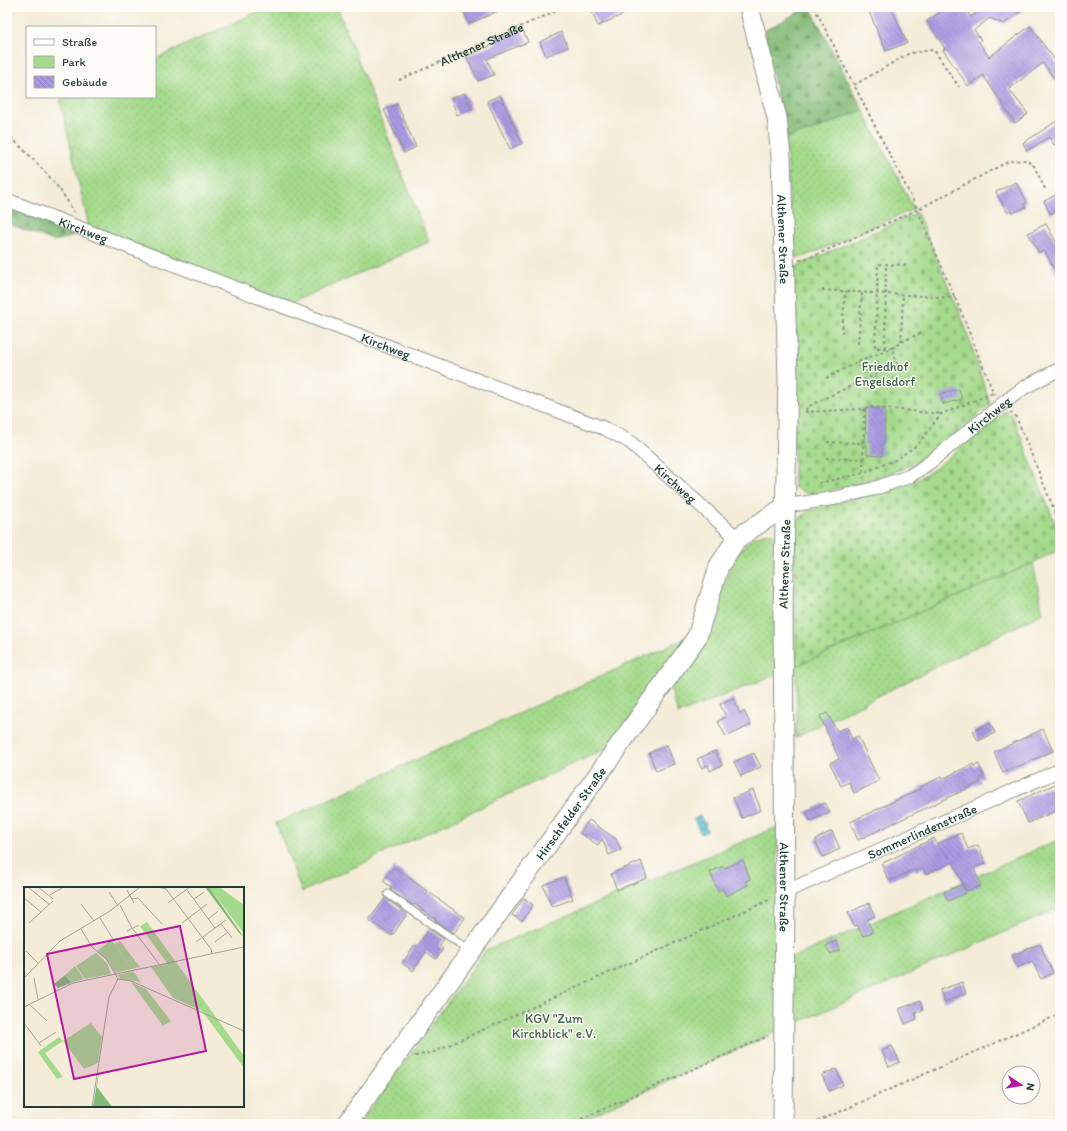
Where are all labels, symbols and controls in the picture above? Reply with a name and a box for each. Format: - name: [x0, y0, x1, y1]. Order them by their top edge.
- street label: Althener Straße: [438, 19, 526, 69]
- legend: [26, 26, 156, 98]
- text: Straße: [62, 35, 97, 49]
- text: Park: [62, 55, 86, 69]
- text: Gebäude: [62, 75, 107, 89]
- street label: Althener Straße: [774, 194, 792, 284]
- street label: Kirchweg: [57, 214, 110, 246]
- street label: Kirchweg: [359, 330, 413, 362]
- park label: Friedhof Engelsdorf: [855, 359, 915, 389]
- street label: Kirchweg: [965, 393, 1014, 437]
- street label: Kirchweg: [651, 461, 700, 506]
- street label: Althener Straße: [775, 519, 794, 609]
- street label: Hirschfelder Straße: [532, 764, 609, 863]
- street label: Sommerlindenstraße: [865, 801, 979, 862]
- street label: Althener Straße: [777, 842, 792, 932]
- inset map: [24, 887, 244, 1107]
- park label: KGV "Zum Kirchblick" e.V.: [512, 1011, 596, 1041]
- north arrow: [1001, 1065, 1041, 1105]
- text: N: [1023, 1082, 1037, 1092]

